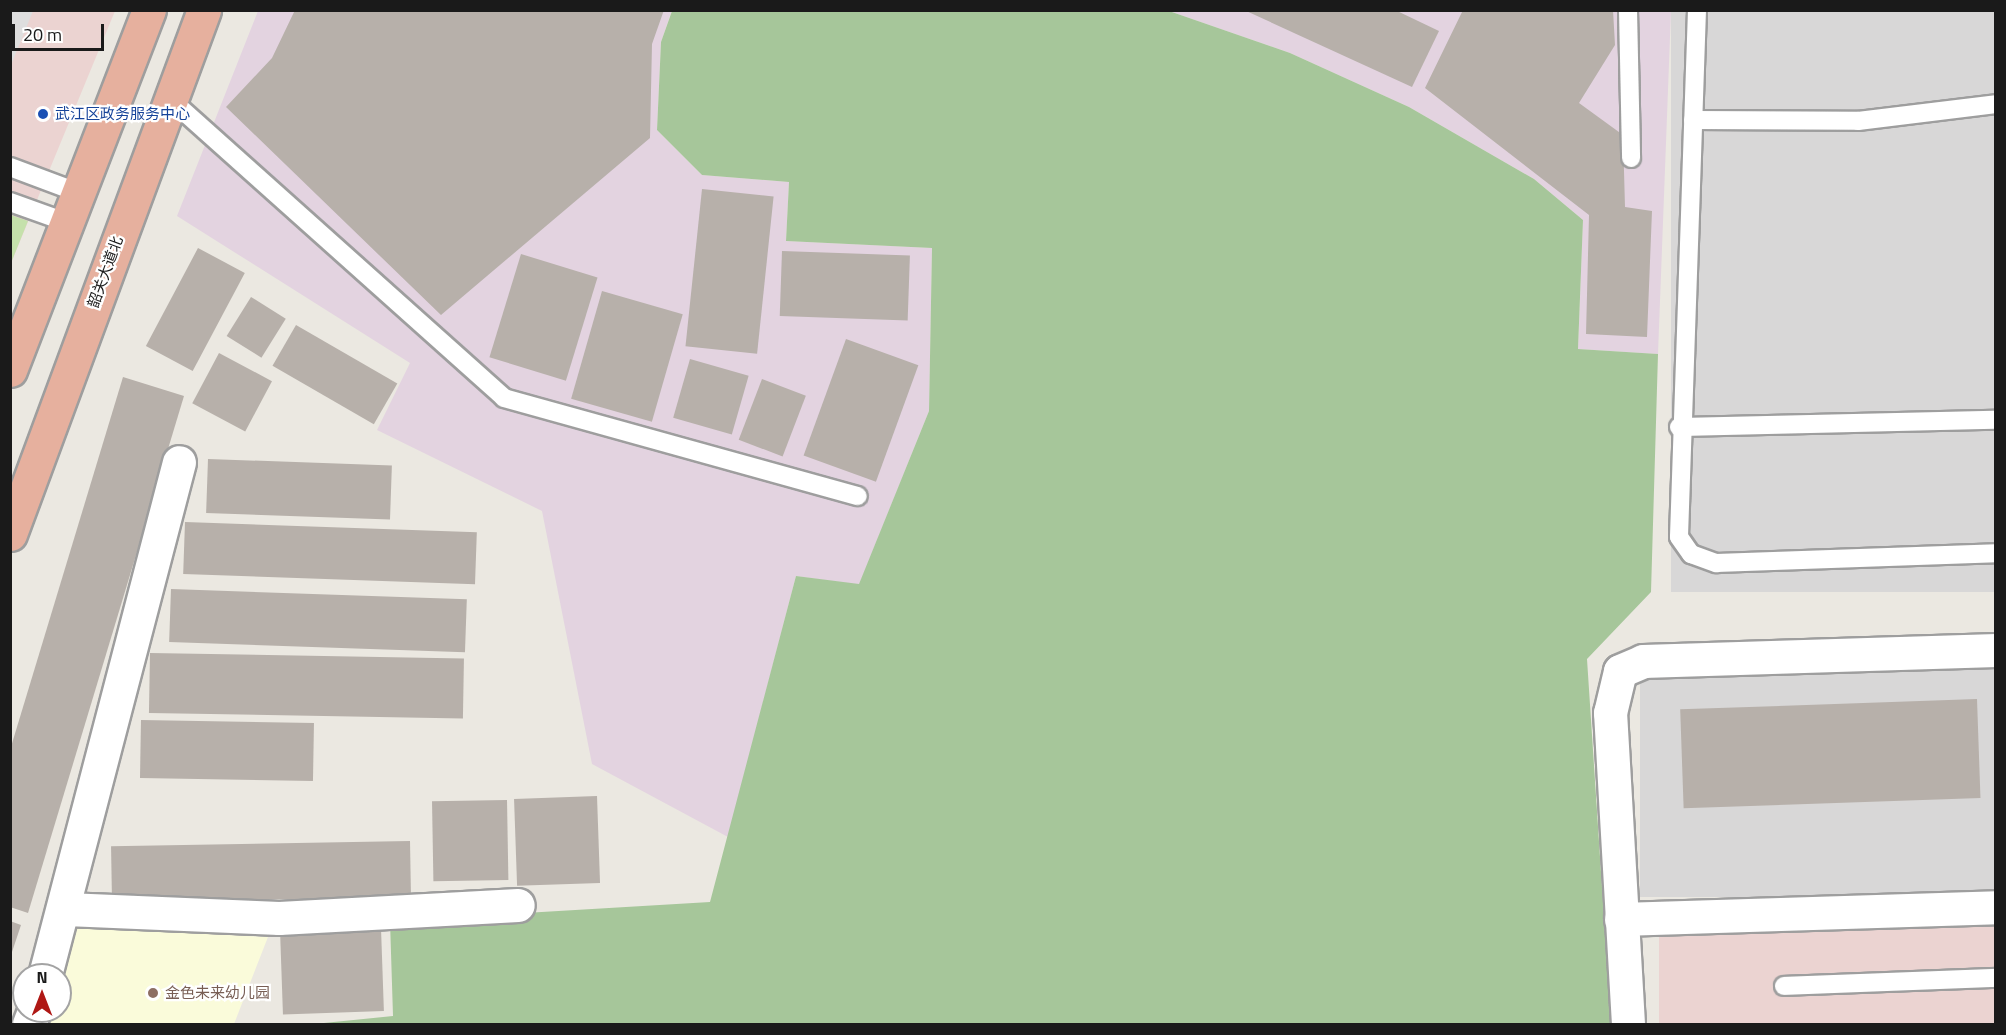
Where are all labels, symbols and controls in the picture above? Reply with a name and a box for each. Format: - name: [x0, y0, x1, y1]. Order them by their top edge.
- scale bar: [15, 12, 106, 50]
- text: 20 m: [23, 21, 62, 48]
- place label: 武江区政务服务中心: [55, 105, 190, 123]
- marker: 武江区政务服务中心: [36, 107, 50, 121]
- street label: 韶关大道北: [84, 234, 126, 310]
- north arrow: [12, 963, 72, 1023]
- text: N: [36, 965, 48, 989]
- place label: 金色未来幼儿园: [165, 984, 270, 1002]
- marker: 金色未来幼儿园: [146, 986, 160, 1000]

